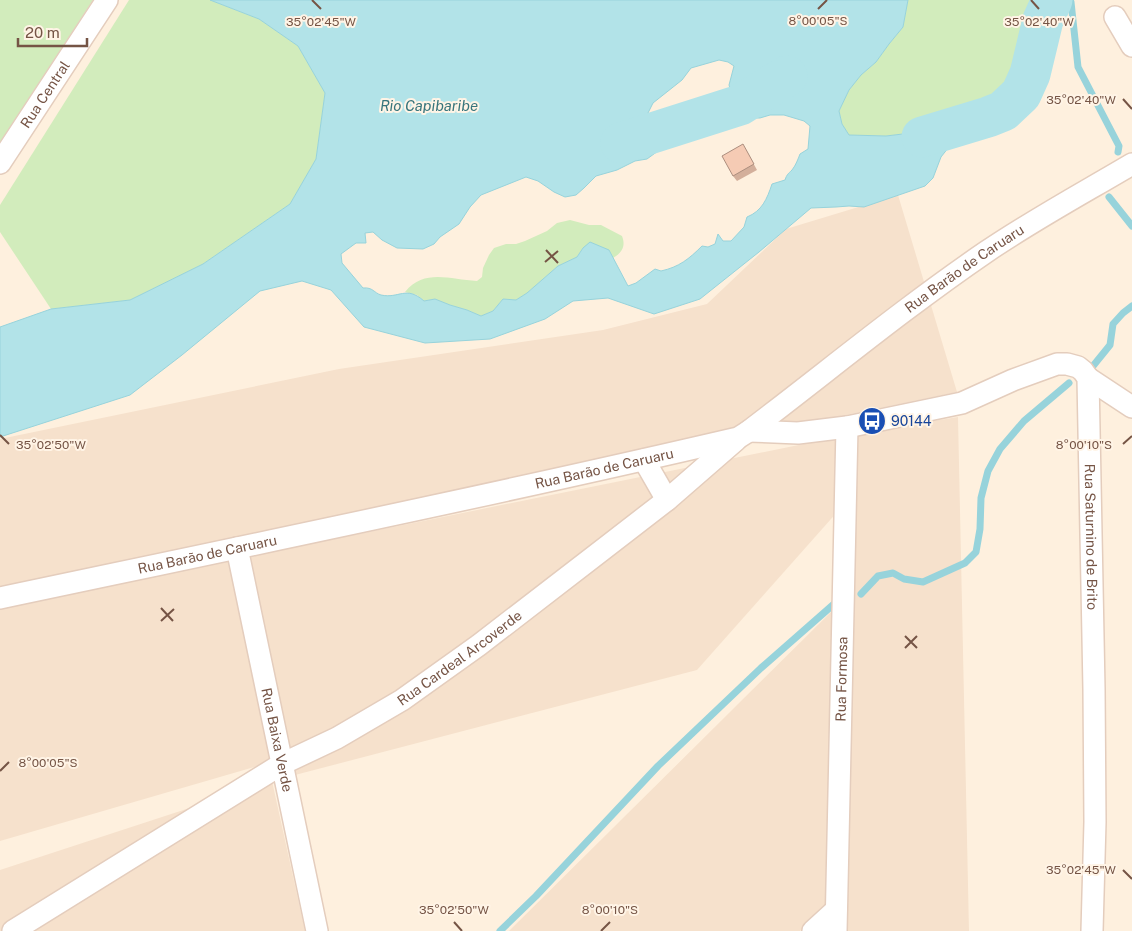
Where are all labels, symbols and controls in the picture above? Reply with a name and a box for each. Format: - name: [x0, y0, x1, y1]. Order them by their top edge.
- text: 8°00'05"S: [788, 14, 848, 28]
- scale bar: [18, 15, 86, 47]
- text: 35°02'45"W: [286, 15, 357, 29]
- text: 35°02'40"W: [1004, 15, 1074, 29]
- text: 20 m: [25, 24, 60, 41]
- street label: Rua Central: [17, 58, 73, 131]
- text: 35°02'40"W: [1046, 93, 1116, 107]
- water label: Rio Capibaribe: [380, 97, 478, 114]
- street label: Rua Barão de Caruaru: [902, 221, 1027, 316]
- bus stop icon: 90144: [857, 406, 887, 436]
- place label: 90144: [891, 413, 932, 429]
- text: 35°02'50"W: [16, 438, 86, 452]
- text: 8°00'10"S: [1056, 438, 1112, 452]
- street label: Rua Barão de Caruaru: [533, 445, 675, 492]
- street label: Rua Saturnino de Brito: [1082, 464, 1100, 610]
- street label: Rua Barão de Caruaru: [136, 532, 278, 577]
- street label: Rua Cardeal Arcoverde: [394, 607, 525, 709]
- street label: Rua Formosa: [833, 636, 850, 722]
- street label: Rua Baixa Verde: [258, 686, 296, 793]
- text: 8°00'05"S: [18, 756, 78, 770]
- text: 35°02'45"W: [1046, 863, 1117, 877]
- text: 35°02'50"W: [419, 903, 489, 917]
- text: 8°00'10"S: [582, 903, 638, 917]

